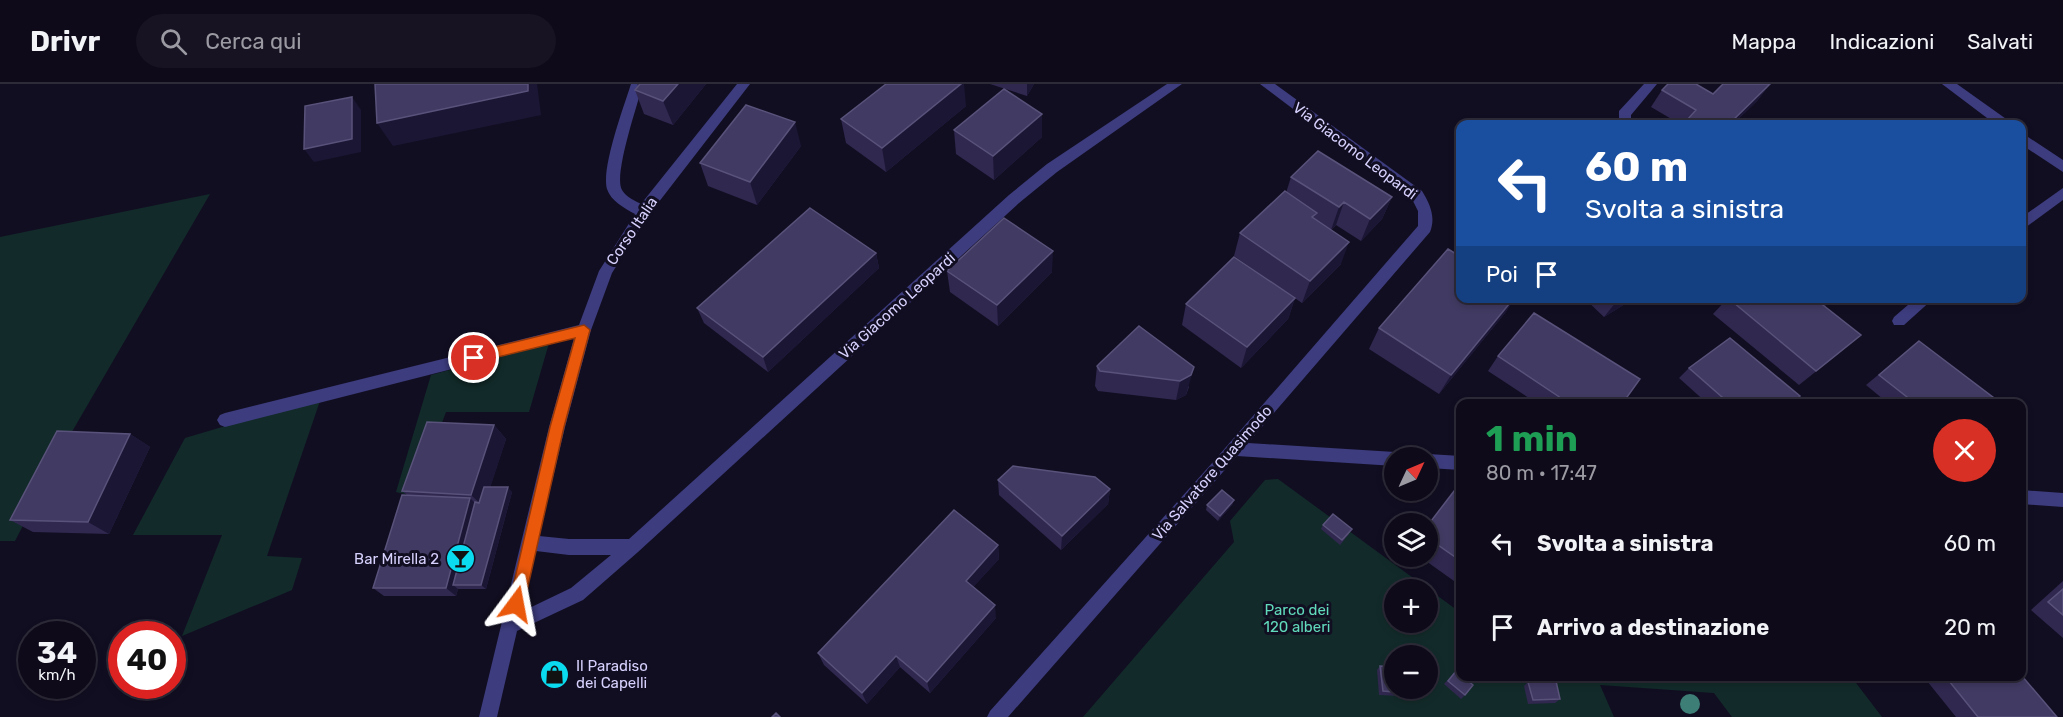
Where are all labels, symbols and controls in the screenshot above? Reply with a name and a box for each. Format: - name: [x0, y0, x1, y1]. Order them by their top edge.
- search box: [136, 14, 556, 68]
- text: Drivr: [30, 25, 100, 58]
- icon: search: [157, 25, 190, 58]
- text: Cerca qui: [205, 28, 302, 55]
- text: Mappa: [1731, 29, 1796, 54]
- text: Indicazioni: [1829, 29, 1934, 54]
- text: Salvati: [1967, 29, 2033, 54]
- street label: Via Giacomo Leopardi: [1289, 98, 1421, 204]
- text: 60 m: [1585, 142, 1688, 192]
- icon: left: [1486, 144, 1564, 222]
- text: Svolta a sinistra: [1585, 193, 1784, 225]
- street label: Corso Italia: [603, 194, 661, 268]
- street label: Via Giacomo Leopardi: [835, 249, 959, 363]
- icon: arrive: [1530, 258, 1563, 291]
- text: Poi: [1486, 261, 1518, 288]
- pin: [448, 332, 499, 383]
- icon: arrive: [457, 341, 490, 374]
- street label: Via Salvatore Quasimodo: [1148, 402, 1276, 544]
- text: 1 min: [1486, 417, 1578, 460]
- button: close: [1933, 419, 1996, 482]
- north arrow: [1384, 447, 1438, 501]
- map controls: [1384, 447, 1438, 699]
- text: 80 m · 17:47: [1486, 461, 1597, 485]
- button: layers: [1384, 513, 1438, 567]
- icon: left: [1486, 527, 1519, 560]
- text: Svolta a sinistra: [1537, 530, 1714, 557]
- text: 60 m: [1944, 530, 1996, 557]
- bar icon: Bar Mirella 2: [444, 543, 476, 575]
- place label: Bar Mirella 2: [354, 550, 439, 568]
- position arrow: [484, 572, 548, 636]
- button: +: [1384, 579, 1438, 633]
- park label: Parco dei 120 alberi: [1263, 601, 1331, 636]
- icon: arrive: [1486, 611, 1519, 644]
- text: Arrivo a destinazione: [1537, 614, 1769, 641]
- text: 20 m: [1944, 614, 1996, 641]
- speed limit sign: 40: [108, 621, 186, 699]
- text: 34: [37, 635, 77, 671]
- button: −: [1384, 645, 1438, 699]
- place label: Il Paradiso dei Capelli: [576, 657, 648, 692]
- shop icon: Il Paradiso dei Capelli: [539, 659, 571, 691]
- text: km/h: [38, 666, 76, 684]

